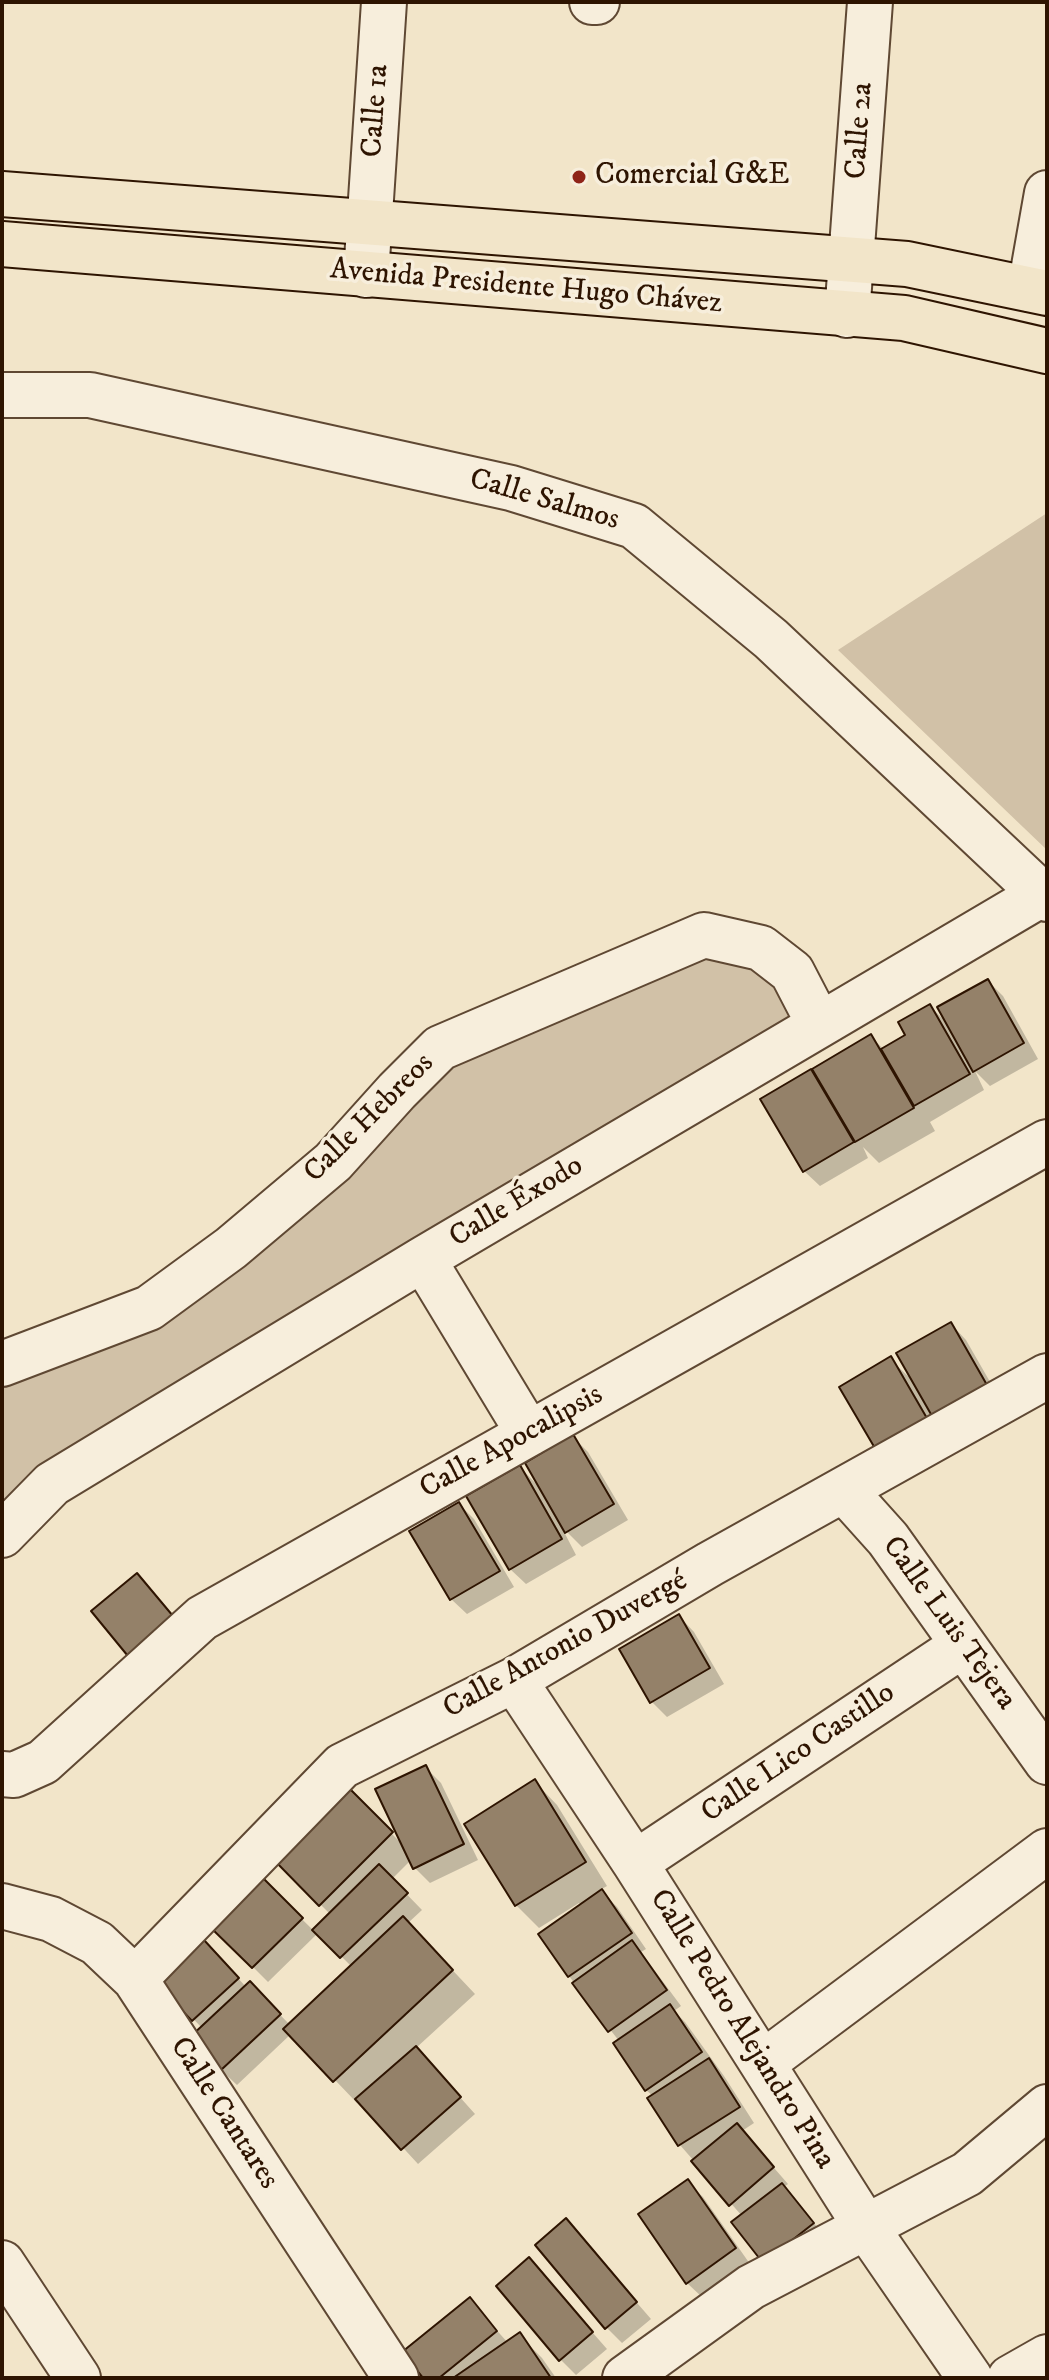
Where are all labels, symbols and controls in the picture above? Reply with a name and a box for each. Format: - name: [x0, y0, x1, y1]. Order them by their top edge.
- street label: Calle 1a: [356, 63, 398, 159]
- street label: Calle 2a: [840, 81, 882, 181]
- place label: Comercial G&E: [595, 159, 790, 195]
- marker: Comercial G&E: [570, 168, 588, 186]
- street label: Avenida Presidente Hugo Chávez: [328, 253, 724, 323]
- street label: Calle Salmos: [465, 462, 623, 540]
- street label: Calle Hebreos: [298, 1047, 442, 1191]
- street label: Calle Éxodo: [444, 1149, 590, 1257]
- street label: Calle Apocalipsis: [414, 1378, 610, 1508]
- street label: Calle Luis Tejera: [873, 1530, 1023, 1718]
- street label: Calle Antonio Duvergé: [438, 1564, 694, 1728]
- street label: Calle Lico Castillo: [696, 1676, 902, 1832]
- street label: Calle Pedro Alejandro Pina: [640, 1884, 842, 2176]
- street label: Calle Cantares: [161, 2031, 285, 2197]

